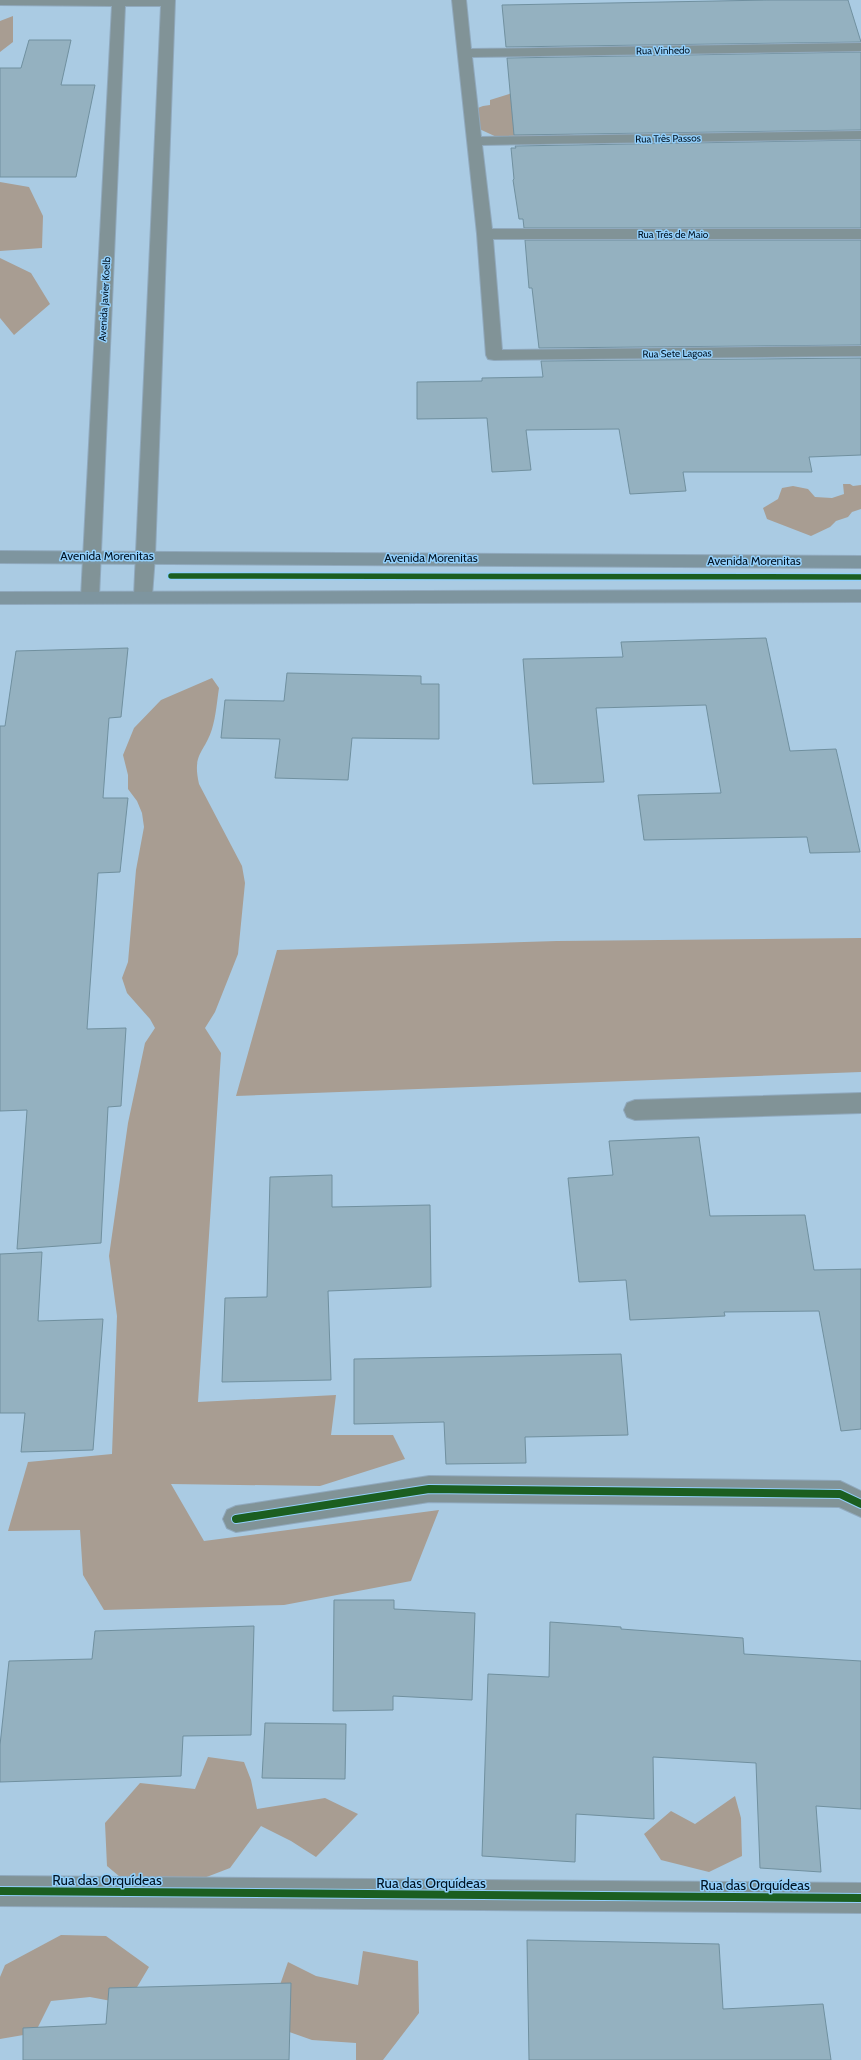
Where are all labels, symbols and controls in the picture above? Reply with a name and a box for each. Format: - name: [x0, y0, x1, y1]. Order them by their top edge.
- street label: Rua Vinhedo: [636, 44, 691, 57]
- street label: Rua Três Passos: [635, 131, 701, 146]
- street label: Rua Três de Maio: [638, 228, 709, 241]
- street label: Avenida Javier Koelb: [96, 256, 113, 342]
- street label: Rua Sete Lagoas: [642, 346, 712, 361]
- street label: Avenida Morenitas: [60, 548, 154, 563]
- street label: Avenida Morenitas: [384, 550, 478, 565]
- street label: Avenida Morenitas: [707, 553, 801, 568]
- street label: Rua das Orquídeas: [52, 1871, 162, 1889]
- street label: Rua das Orquídeas: [376, 1874, 486, 1892]
- street label: Rua das Orquídeas: [700, 1876, 810, 1894]

